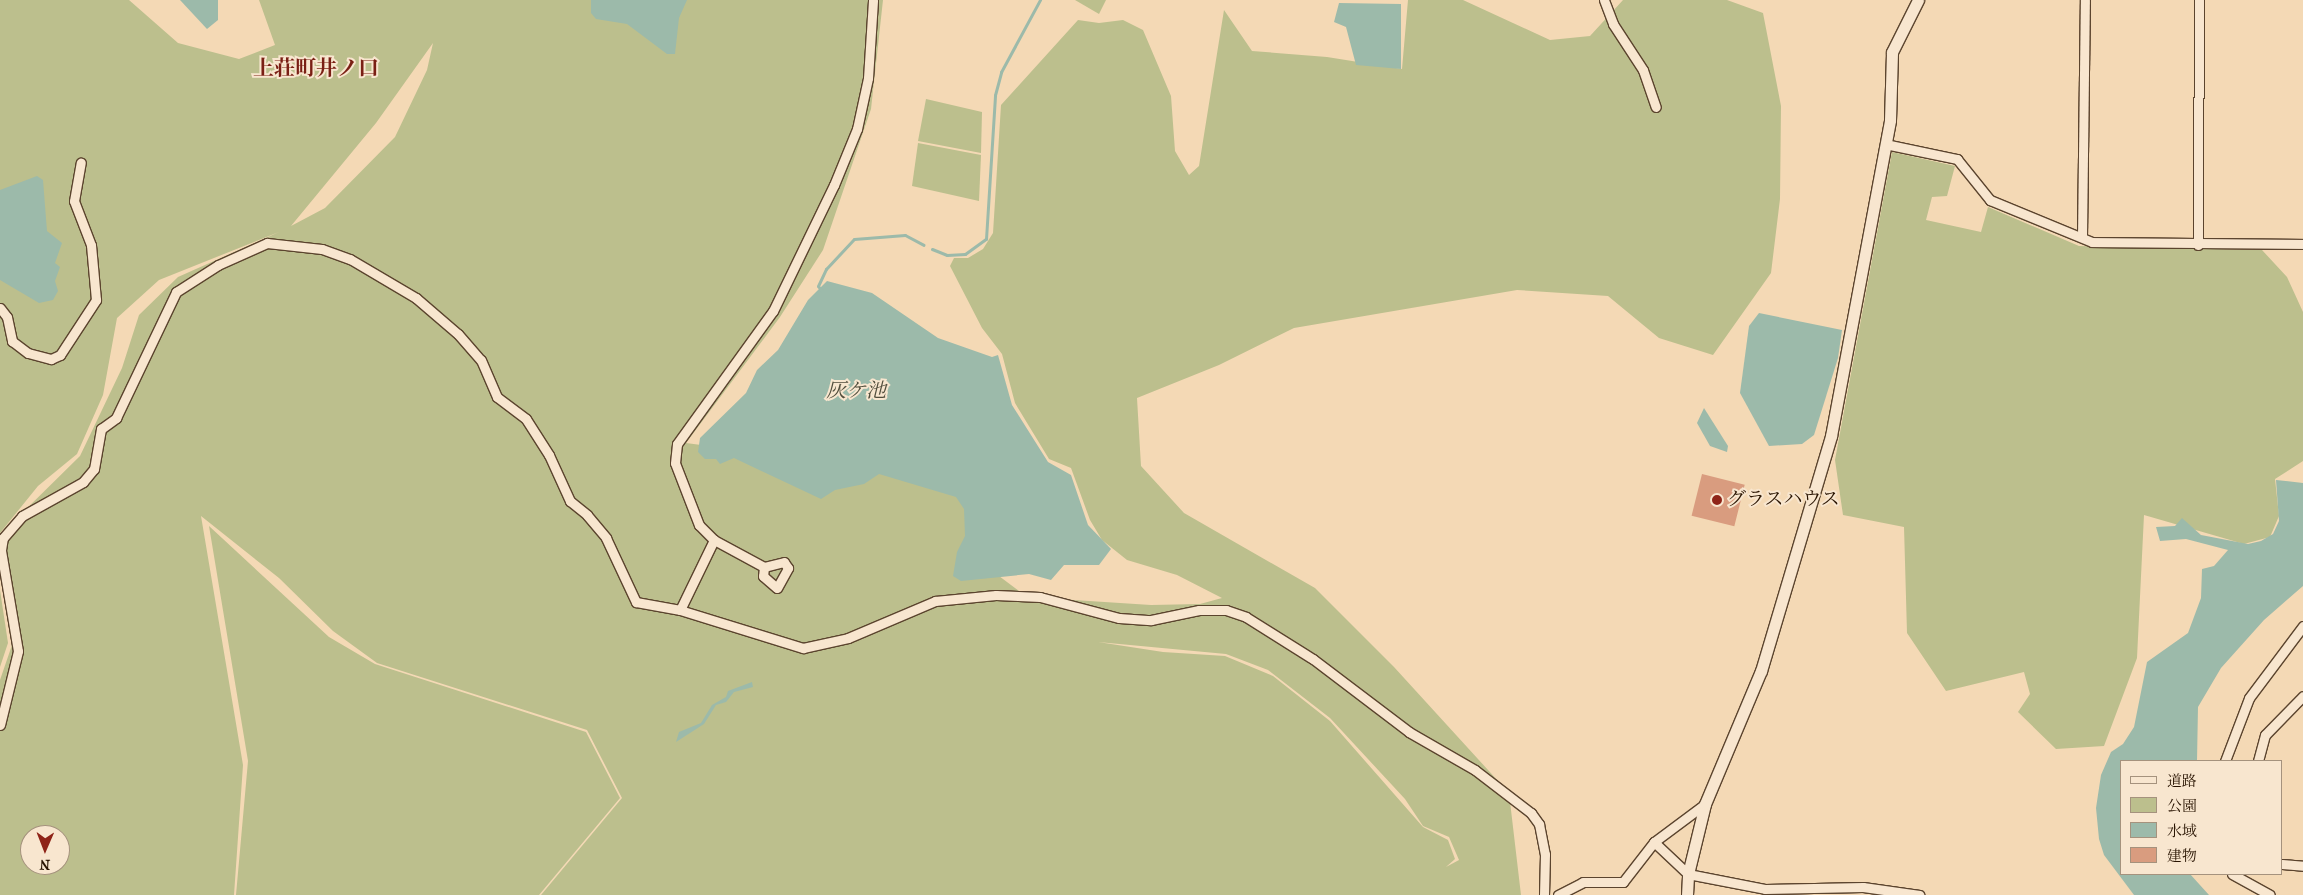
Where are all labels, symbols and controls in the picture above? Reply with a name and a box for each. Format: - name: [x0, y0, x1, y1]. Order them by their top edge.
- district label: 上荘町井ノ口: [253, 55, 379, 81]
- water label: 灰ケ池: [826, 378, 886, 402]
- place label: グラスハウス: [1727, 489, 1841, 511]
- marker: グラスハウス: [1711, 494, 1723, 506]
- legend: [2120, 760, 2283, 875]
- text: 道路: [2167, 772, 2197, 790]
- text: 公園: [2167, 797, 2197, 815]
- text: 水域: [2167, 822, 2197, 840]
- north arrow: [20, 825, 70, 875]
- text: 建物: [2167, 847, 2197, 865]
- text: N: [39, 856, 50, 873]

